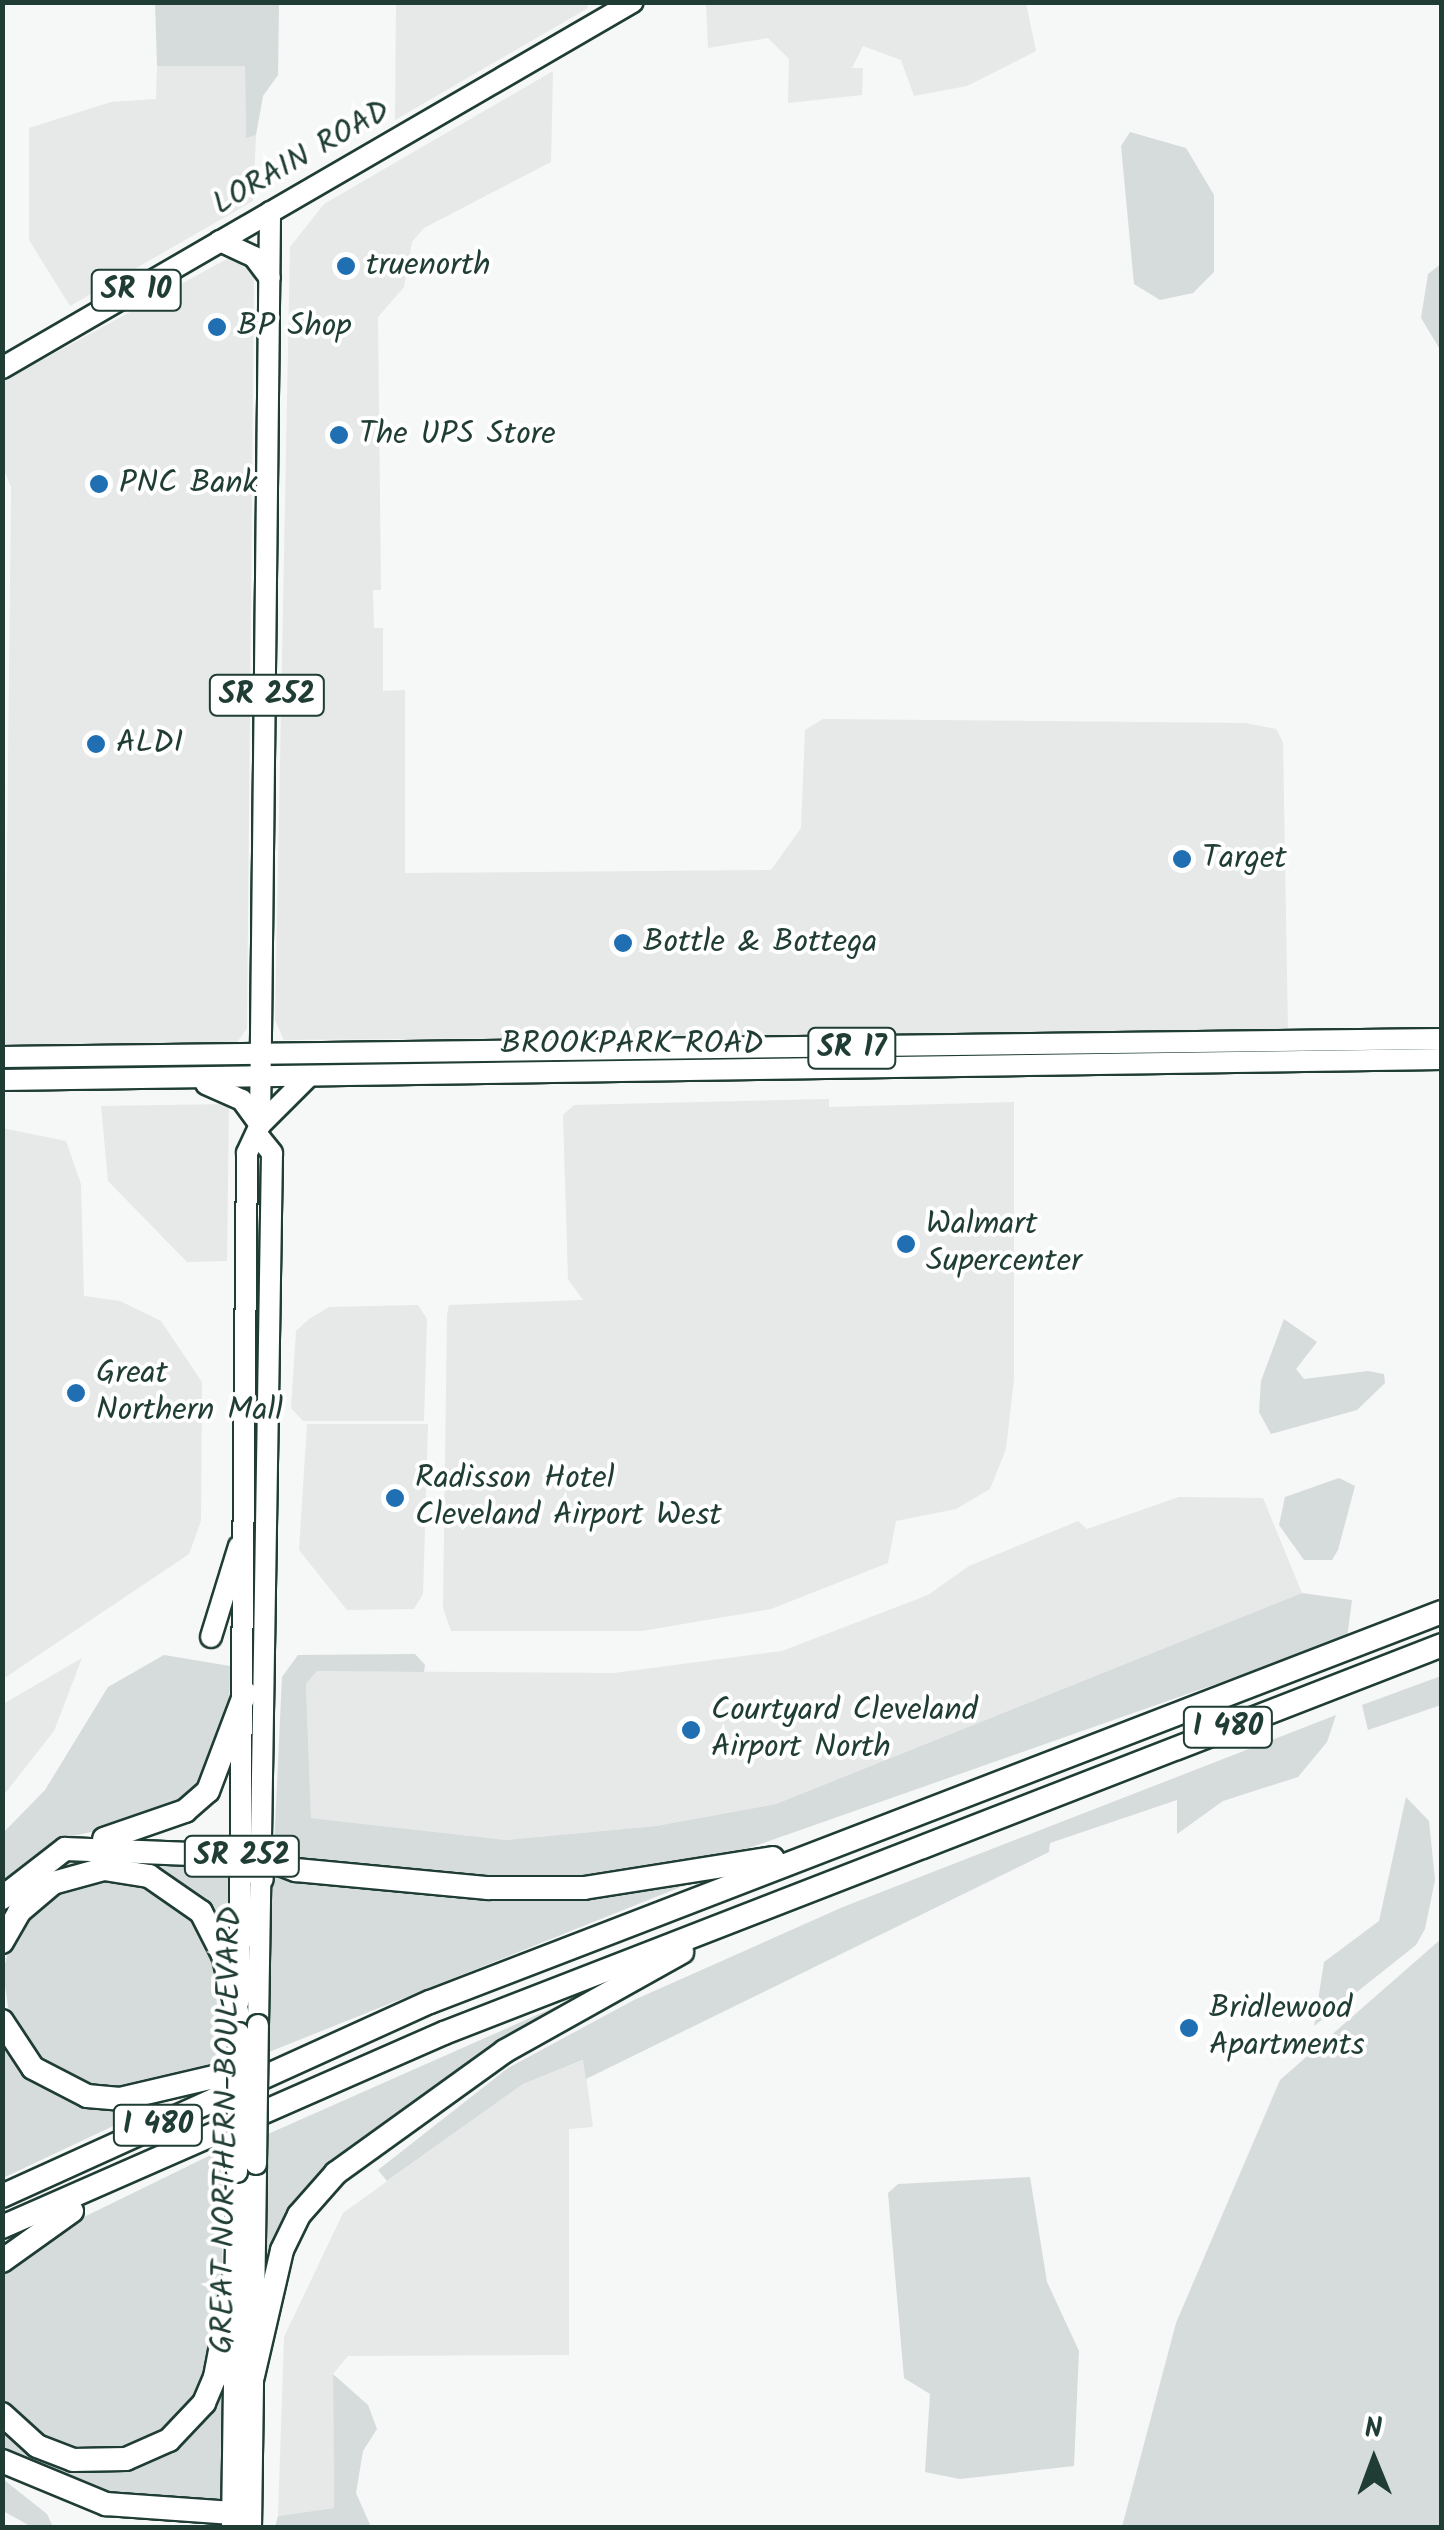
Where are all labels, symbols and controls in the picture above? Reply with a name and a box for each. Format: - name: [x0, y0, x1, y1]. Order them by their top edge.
- street label: LORAIN ROAD: [207, 93, 397, 225]
- place label: truenorth: [366, 247, 490, 285]
- marker: truenorth: [335, 255, 357, 277]
- road number: SR 10: [88, 265, 184, 315]
- place label: BP Shop: [237, 308, 352, 346]
- marker: BP Shop: [206, 316, 228, 338]
- place label: The UPS Store: [359, 416, 556, 454]
- marker: The UPS Store: [328, 424, 350, 446]
- place label: PNC Bank: [119, 465, 257, 503]
- marker: PNC Bank: [88, 473, 110, 495]
- road number: SR 252: [207, 670, 327, 720]
- place label: ALDI: [116, 725, 183, 763]
- marker: ALDI: [85, 733, 107, 755]
- place label: Target: [1202, 840, 1287, 878]
- marker: Target: [1171, 848, 1193, 870]
- place label: Bottle & Bottega: [643, 924, 877, 962]
- marker: Bottle & Bottega: [612, 932, 634, 954]
- road number: SR 17: [807, 1023, 897, 1073]
- street label: BROOKPARK ROAD: [501, 1026, 763, 1064]
- place label: Walmart Supercenter: [926, 1207, 1082, 1282]
- marker: Walmart Supercenter: [895, 1233, 917, 1255]
- place label: Great Northern Mall: [96, 1356, 283, 1431]
- marker: Great Northern Mall: [65, 1382, 87, 1404]
- place label: Radisson Hotel Cleveland Airport West: [415, 1461, 722, 1536]
- marker: Radisson Hotel Cleveland Airport West: [384, 1487, 406, 1509]
- place label: Courtyard Cleveland Airport North: [711, 1693, 978, 1768]
- road number: I 480: [1180, 1702, 1276, 1752]
- marker: Courtyard Cleveland Airport North: [680, 1719, 702, 1741]
- road number: SR 252: [182, 1831, 302, 1881]
- street label: GREAT NORTHERN BOULEVARD: [205, 1906, 251, 2354]
- place label: Bridlewood Apartments: [1209, 1991, 1365, 2066]
- marker: Bridlewood Apartments: [1178, 2017, 1200, 2039]
- road number: I 480: [110, 2100, 206, 2150]
- text: N: [1364, 2407, 1383, 2452]
- north arrow: [1324, 2410, 1424, 2510]

